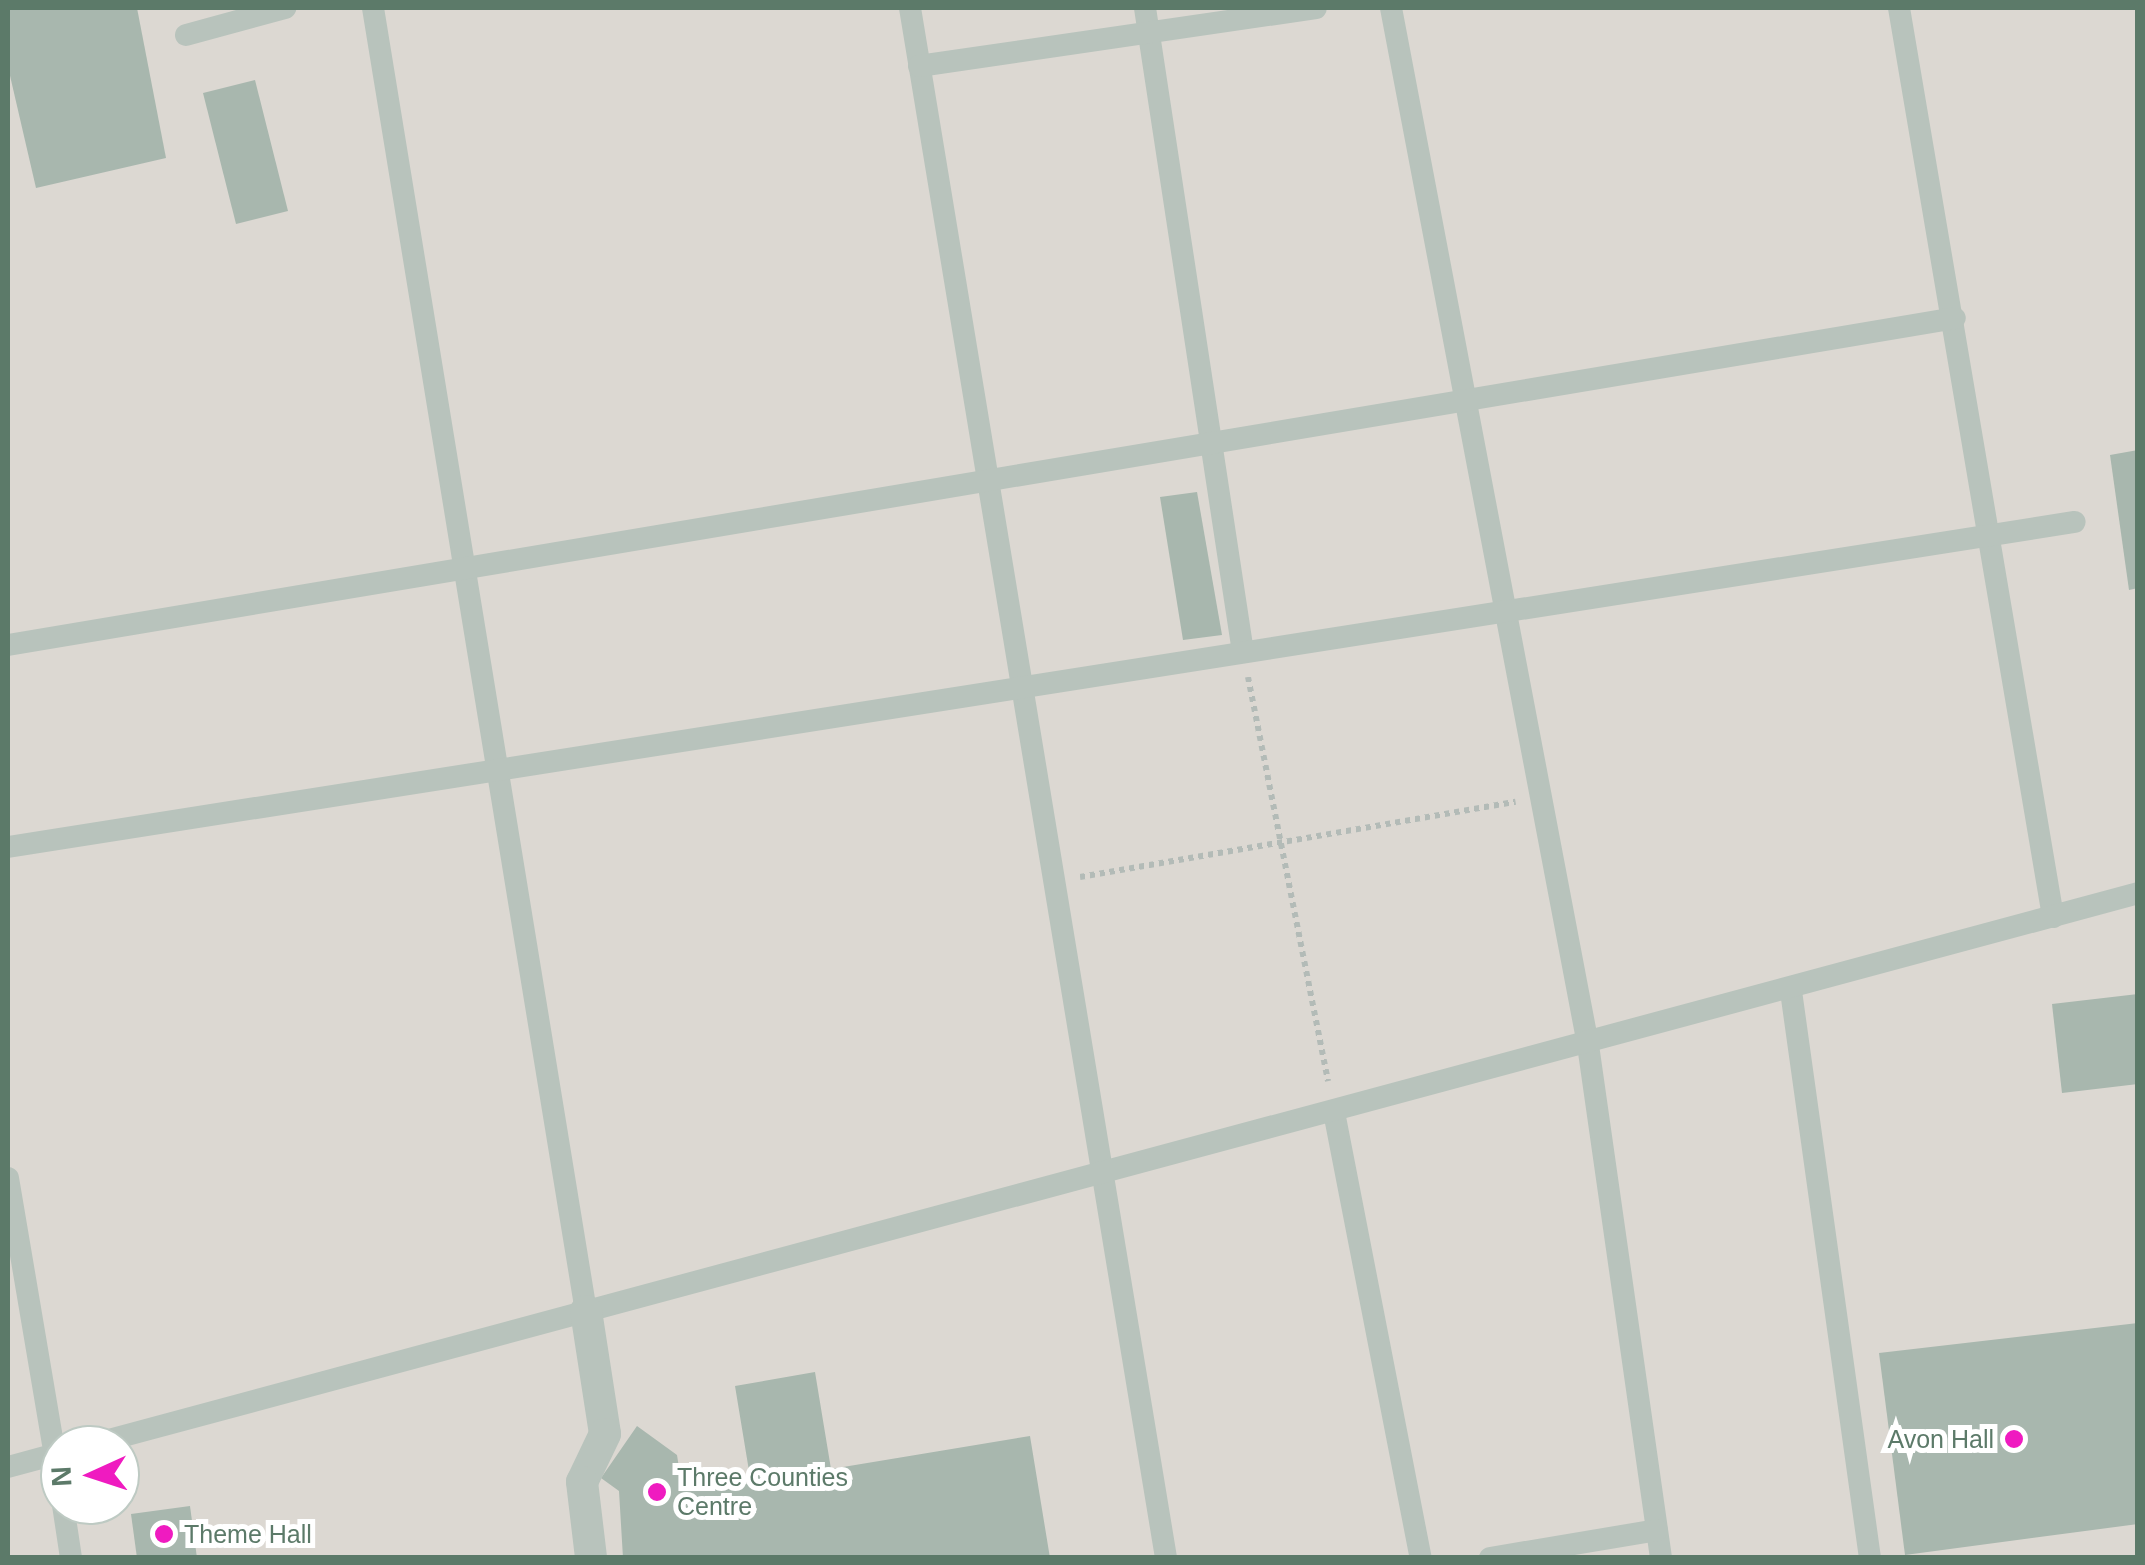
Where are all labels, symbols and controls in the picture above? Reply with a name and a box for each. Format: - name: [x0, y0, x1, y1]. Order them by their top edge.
- place label: Avon Hall: [1887, 1424, 1994, 1454]
- north arrow: [40, 1425, 140, 1525]
- marker: Avon Hall: [2003, 1428, 2025, 1450]
- place label: Three Counties Centre: [677, 1463, 848, 1522]
- text: N: [46, 1466, 78, 1487]
- marker: Three Counties Centre: [646, 1481, 668, 1503]
- place label: Theme Hall: [184, 1519, 312, 1549]
- marker: Theme Hall: [153, 1523, 175, 1545]

